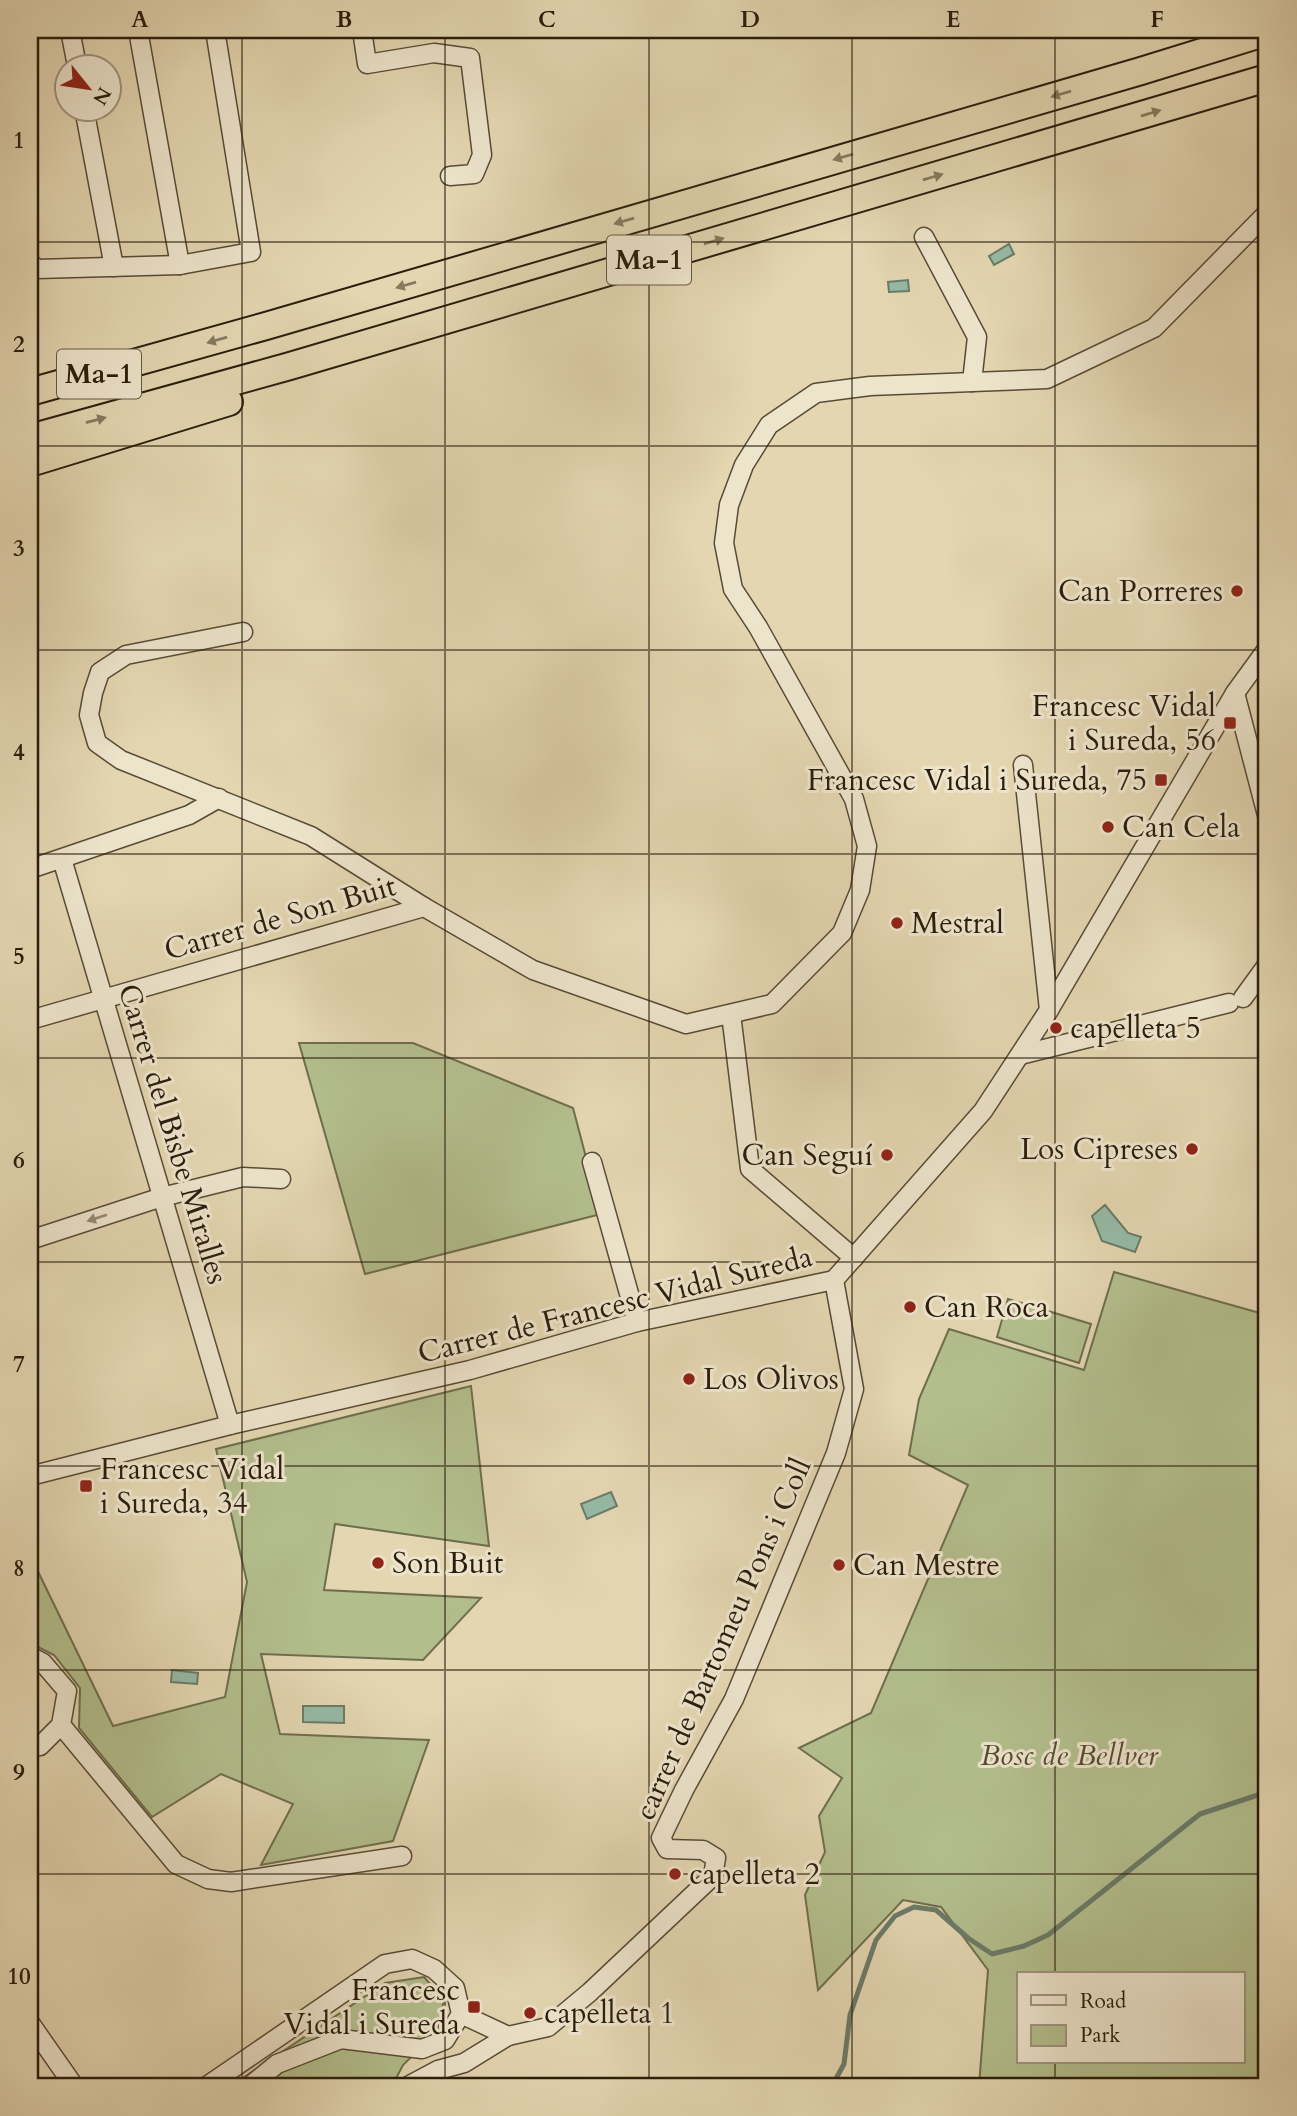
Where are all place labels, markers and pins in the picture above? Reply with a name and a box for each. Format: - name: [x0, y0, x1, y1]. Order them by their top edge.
- place label: Can Porreres: [1058, 571, 1223, 612]
- marker: Can Porreres: [1229, 583, 1245, 599]
- place label: Francesc Vidal i Sureda, 56: [1032, 686, 1216, 761]
- marker: Francesc Vidal i Sureda, 56: [1222, 715, 1238, 731]
- place label: Francesc Vidal i Sureda, 75: [807, 760, 1147, 801]
- marker: Francesc Vidal i Sureda, 75: [1153, 772, 1169, 788]
- place label: Can Cela: [1122, 807, 1240, 848]
- marker: Can Cela: [1100, 819, 1116, 835]
- place label: Mestral: [911, 903, 1004, 944]
- marker: Mestral: [889, 915, 905, 931]
- place label: capelleta 5: [1070, 1008, 1201, 1049]
- marker: capelleta 5: [1048, 1020, 1064, 1036]
- place label: Los Cipreses: [1020, 1129, 1178, 1170]
- place label: Can Seguí: [742, 1135, 873, 1176]
- marker: Los Cipreses: [1184, 1141, 1200, 1157]
- marker: Can Seguí: [879, 1147, 895, 1163]
- place label: Can Roca: [924, 1287, 1049, 1328]
- marker: Can Roca: [902, 1299, 918, 1315]
- place label: Los Olivos: [703, 1359, 839, 1400]
- marker: Los Olivos: [681, 1371, 697, 1387]
- place label: Francesc Vidal i Sureda, 34: [100, 1449, 285, 1524]
- marker: Francesc Vidal i Sureda, 34: [78, 1478, 94, 1494]
- place label: Son Buit: [392, 1543, 504, 1584]
- place label: Can Mestre: [853, 1545, 1000, 1586]
- marker: Son Buit: [370, 1555, 386, 1571]
- marker: Can Mestre: [831, 1557, 847, 1573]
- place label: capelleta 2: [689, 1854, 820, 1895]
- marker: capelleta 2: [667, 1866, 683, 1882]
- place label: Francesc Vidal i Sureda: [283, 1970, 460, 2045]
- place label: capelleta 1: [544, 1993, 675, 2034]
- marker: Francesc Vidal i Sureda: [466, 1999, 482, 2015]
- marker: capelleta 1: [522, 2005, 538, 2021]

